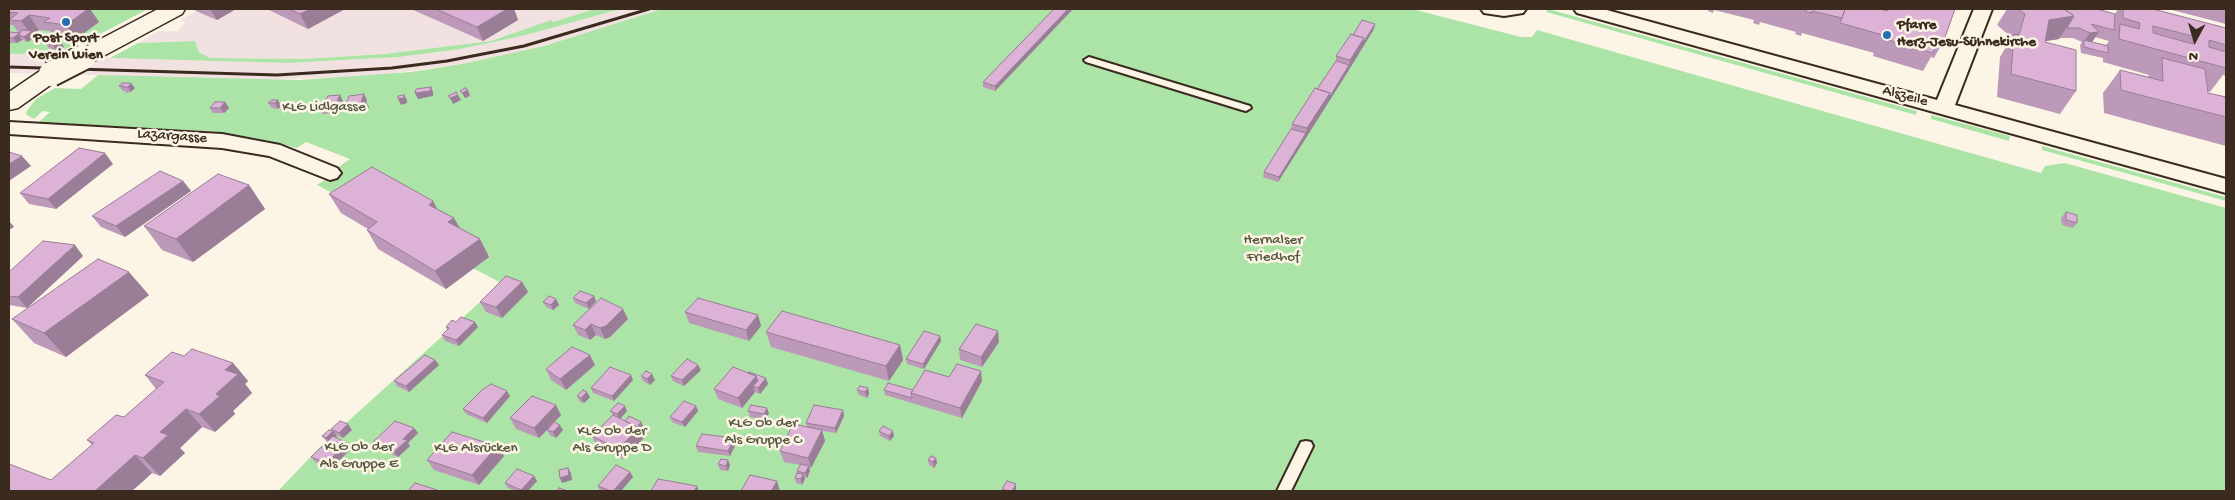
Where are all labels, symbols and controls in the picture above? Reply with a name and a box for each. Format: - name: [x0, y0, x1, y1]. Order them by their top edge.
- north arrow: [2170, 15, 2220, 65]
- marker: Post Sport Verein Wien: [60, 16, 72, 28]
- place label: Pfarre Herz-Jesu-Sühnekirche: [1897, 17, 2036, 52]
- marker: Pfarre Herz-Jesu-Sühnekirche: [1881, 29, 1893, 41]
- place label: Post Sport Verein Wien: [29, 30, 103, 65]
- text: N: [2188, 46, 2199, 64]
- street label: Alszeile: [1880, 82, 1930, 112]
- park label: KLG Lidlgasse: [282, 99, 366, 117]
- street label: Lazargasse: [137, 126, 207, 148]
- park label: Hernalser Friedhof: [1244, 232, 1302, 267]
- park label: KLG Ob der Als Gruppe C: [724, 415, 802, 450]
- park label: KLG Ob der Als Gruppe D: [573, 423, 651, 458]
- park label: KLG Ob der Als Gruppe E: [320, 439, 398, 474]
- park label: KLG Alsrücken: [434, 440, 518, 458]

